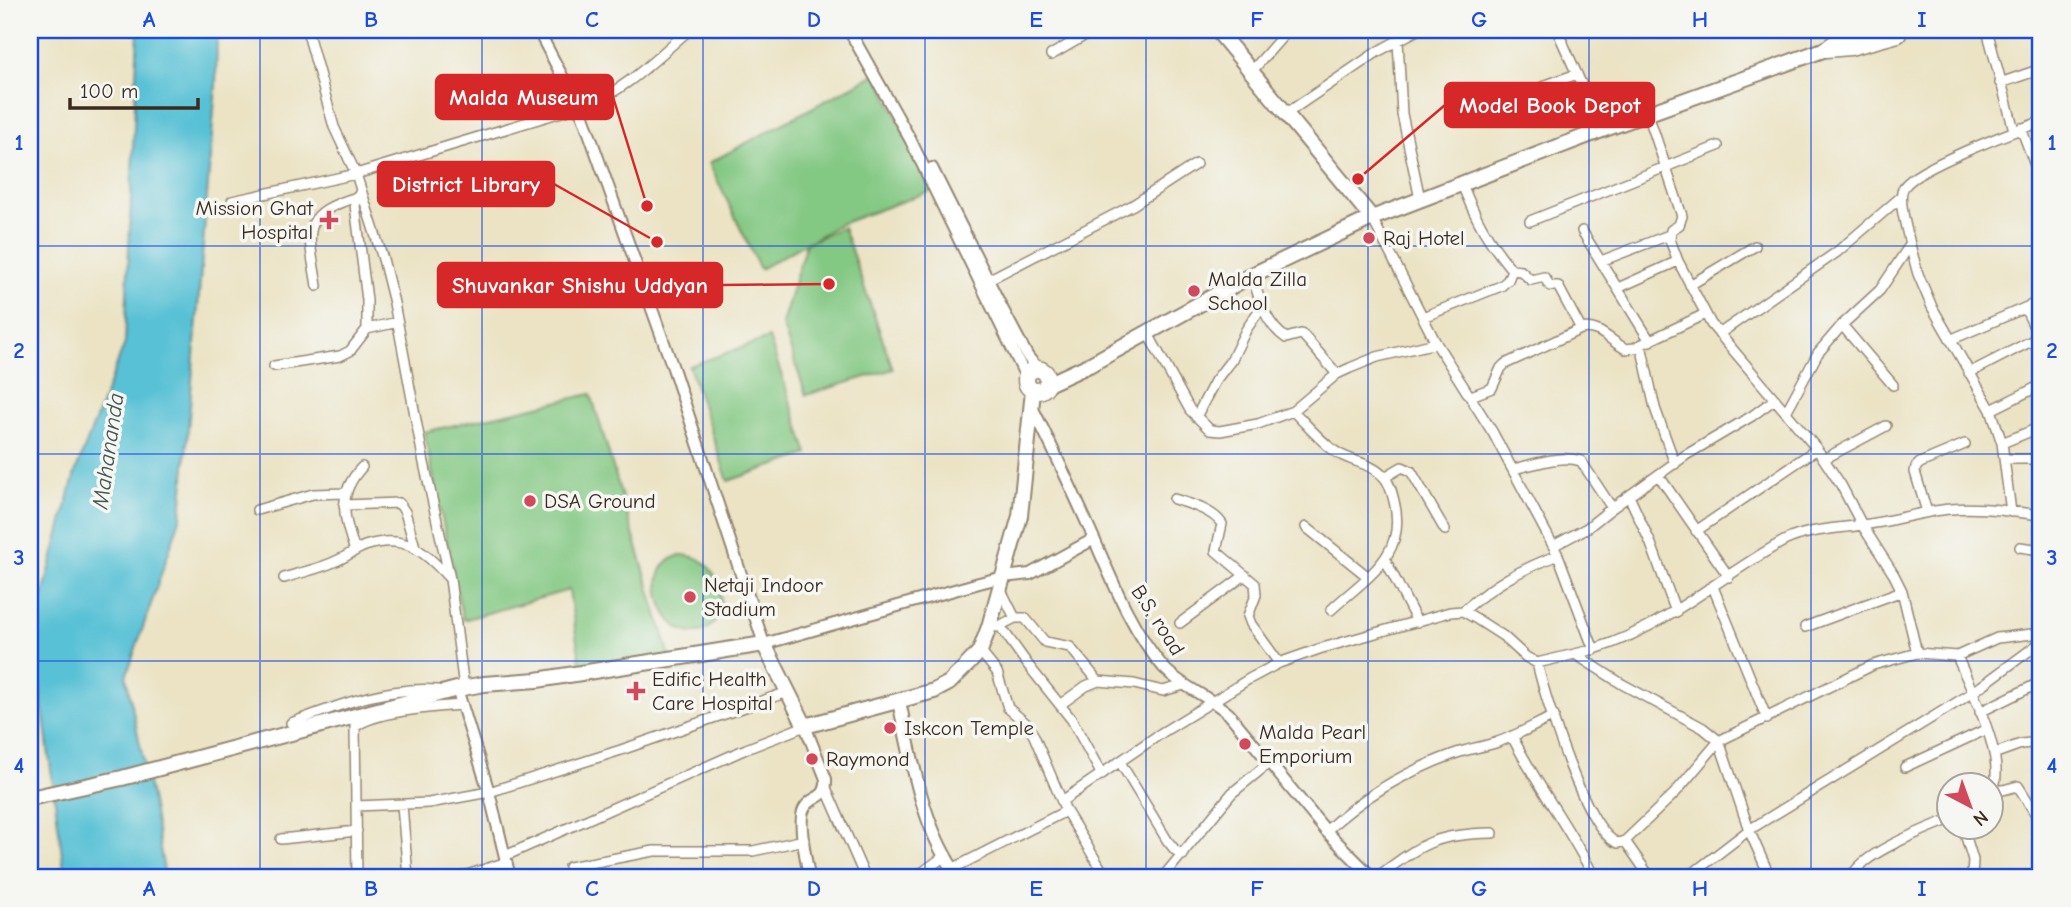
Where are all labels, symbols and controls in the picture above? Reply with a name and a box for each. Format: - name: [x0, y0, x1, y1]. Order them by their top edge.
- text: A: [143, 6, 156, 33]
- text: B: [364, 6, 378, 33]
- text: C: [585, 6, 599, 33]
- text: D: [807, 6, 821, 33]
- text: E: [1029, 6, 1043, 33]
- text: F: [1250, 6, 1264, 33]
- text: G: [1471, 6, 1487, 33]
- text: H: [1692, 6, 1708, 33]
- text: I: [1917, 6, 1927, 33]
- scale bar: [70, 66, 198, 110]
- callout: Malda Museum: [436, 75, 613, 119]
- text: 100 m: [80, 79, 138, 103]
- callout: Model Book Depot: [1445, 83, 1654, 127]
- text: Malda Museum: [449, 84, 599, 111]
- text: Model Book Depot: [1459, 92, 1641, 119]
- text: 1: [14, 129, 24, 156]
- text: 1: [2047, 129, 2057, 156]
- callout: District Library: [378, 162, 554, 206]
- text: District Library: [392, 171, 541, 198]
- place label: Mission Ghat Hospital: [196, 196, 314, 244]
- marker: Mission Ghat Hospital: [319, 210, 339, 230]
- place label: Raj Hotel: [1383, 226, 1465, 250]
- marker: Raj Hotel: [1361, 230, 1377, 246]
- callout: Shuvankar Shishu Uddyan: [438, 263, 722, 307]
- place label: Malda Zilla School: [1208, 267, 1307, 315]
- text: Shuvankar Shishu Uddyan: [452, 272, 708, 299]
- marker: Malda Zilla School: [1186, 283, 1202, 299]
- text: 2: [13, 337, 25, 364]
- text: 2: [2046, 337, 2058, 364]
- water label: Mahananda: [86, 391, 130, 512]
- place label: DSA Ground: [544, 489, 656, 513]
- marker: DSA Ground: [522, 493, 538, 509]
- text: 3: [13, 544, 25, 571]
- text: 3: [2046, 544, 2058, 571]
- place label: Netaji Indoor Stadium: [704, 573, 824, 621]
- street label: B.S. road: [1126, 580, 1190, 660]
- marker: Netaji Indoor Stadium: [682, 589, 698, 605]
- place label: Edific Health Care Hospital: [652, 667, 773, 715]
- marker: Edific Health Care Hospital: [626, 681, 646, 701]
- place label: Iskcon Temple: [904, 716, 1034, 740]
- marker: Iskcon Temple: [882, 720, 898, 736]
- place label: Malda Pearl Emporium: [1259, 720, 1366, 768]
- marker: Malda Pearl Emporium: [1237, 736, 1253, 752]
- place label: Raymond: [826, 747, 910, 771]
- marker: Raymond: [804, 751, 820, 767]
- text: 4: [14, 752, 25, 779]
- text: 4: [2047, 752, 2058, 779]
- north arrow: [1934, 771, 2004, 841]
- text: N: [1969, 806, 1992, 830]
- text: A: [143, 875, 156, 902]
- text: B: [364, 875, 378, 902]
- text: C: [585, 875, 599, 902]
- text: D: [807, 875, 821, 902]
- text: E: [1029, 875, 1043, 902]
- text: F: [1250, 875, 1264, 902]
- text: G: [1471, 875, 1487, 902]
- text: H: [1692, 875, 1708, 902]
- text: I: [1917, 875, 1927, 902]

